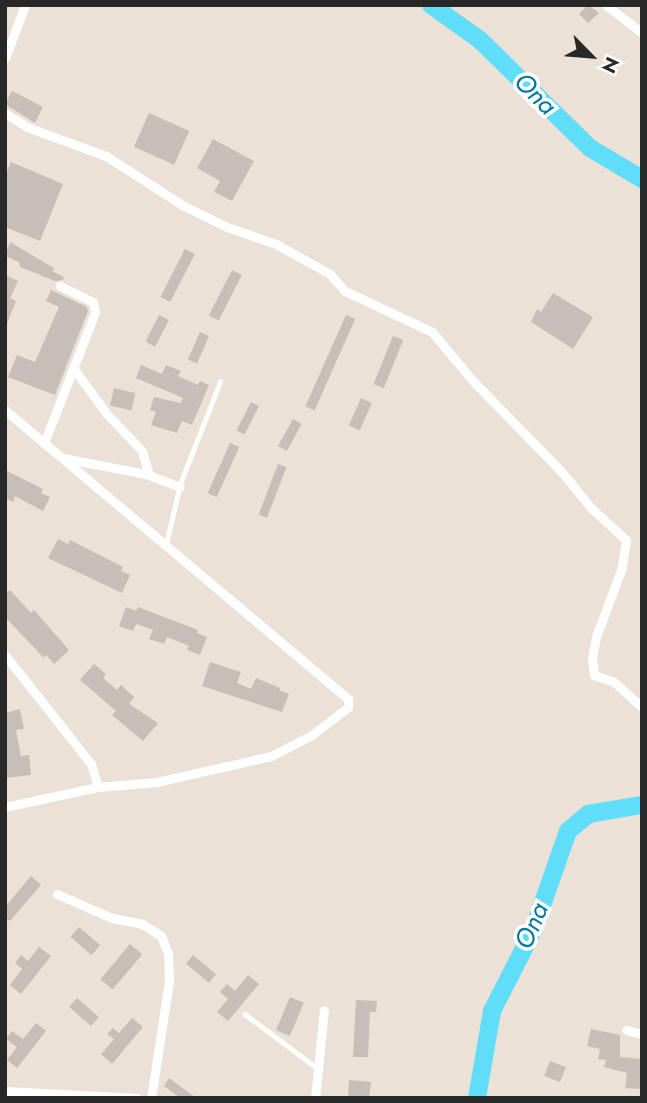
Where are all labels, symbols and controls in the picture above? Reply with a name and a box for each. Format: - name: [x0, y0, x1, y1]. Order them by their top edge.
- north arrow: [556, 21, 626, 91]
- text: N: [595, 53, 626, 78]
- water label: Ona: [507, 66, 563, 122]
- water label: Ona: [508, 898, 556, 954]

